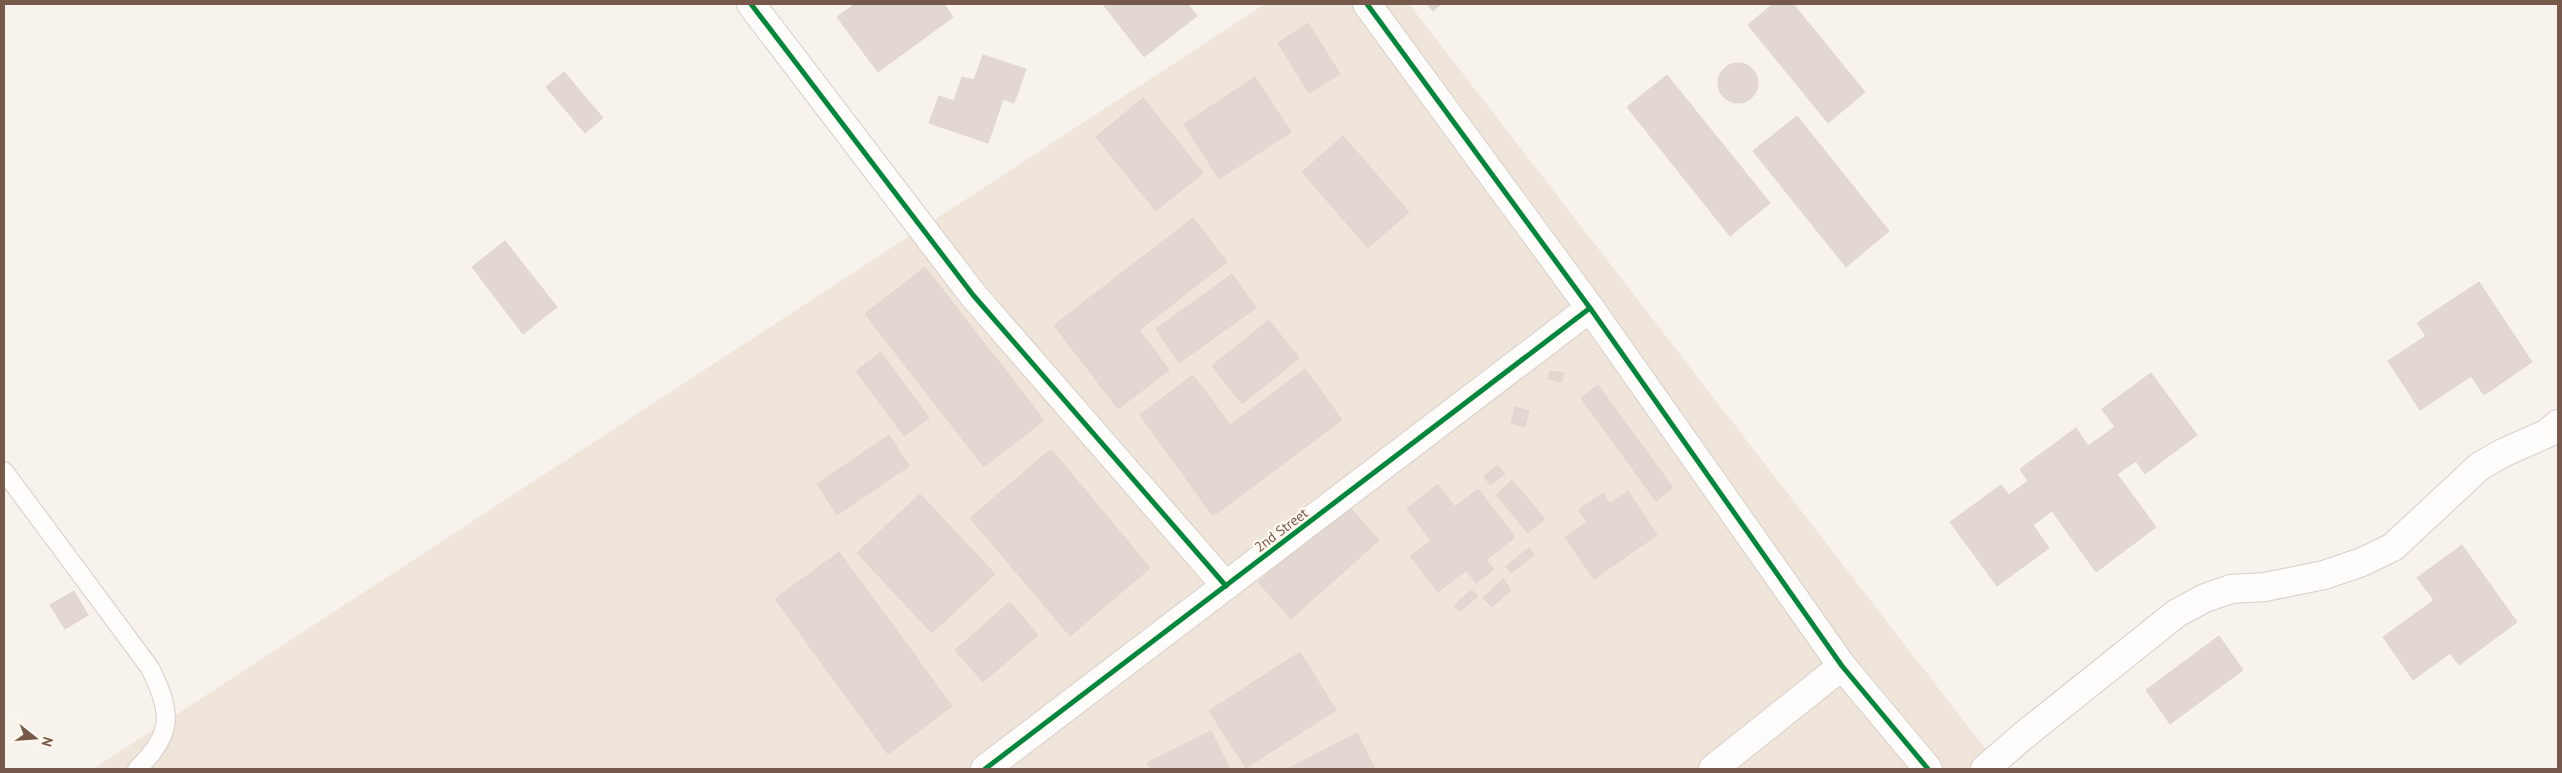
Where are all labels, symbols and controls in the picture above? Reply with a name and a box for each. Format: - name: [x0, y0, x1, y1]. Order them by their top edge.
- street label: 2nd Street: [1251, 504, 1311, 556]
- north arrow: [10, 713, 60, 763]
- text: N: [37, 735, 57, 749]

